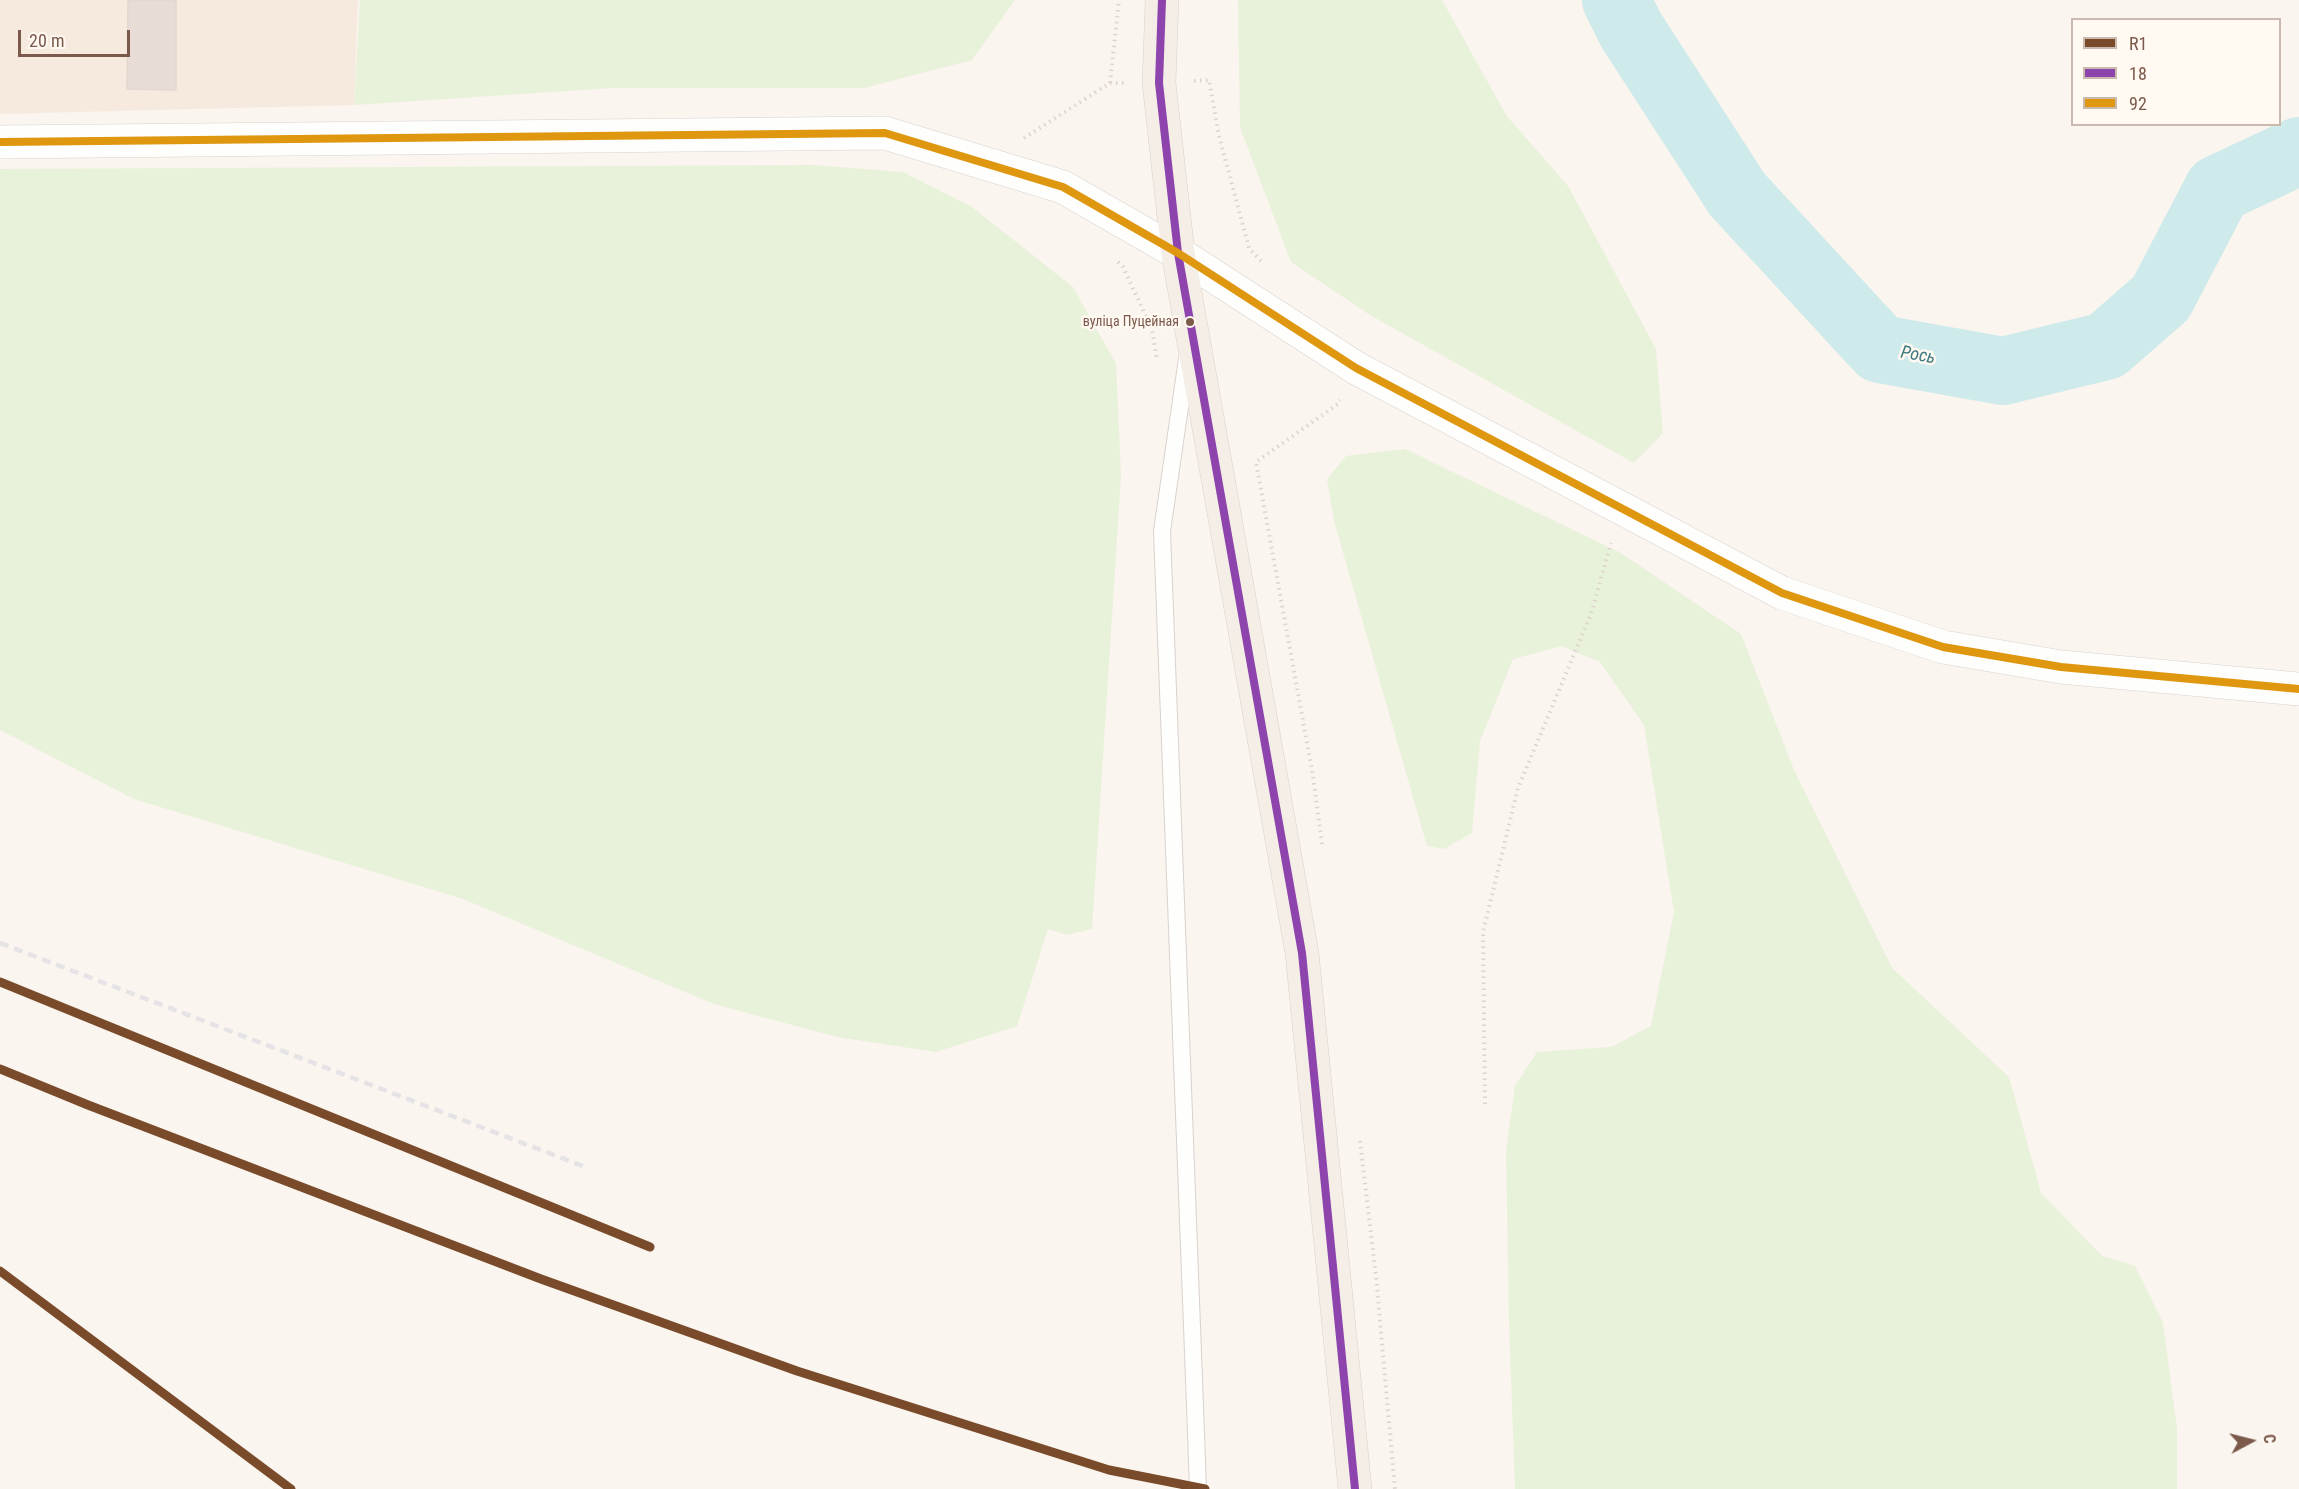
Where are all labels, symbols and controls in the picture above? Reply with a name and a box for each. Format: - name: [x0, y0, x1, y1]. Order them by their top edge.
- scale bar: [21, 18, 134, 56]
- legend: [2071, 18, 2281, 126]
- text: 20 m: [29, 30, 64, 51]
- text: R1: [2129, 33, 2147, 54]
- text: 18: [2129, 63, 2147, 84]
- text: 92: [2129, 93, 2147, 114]
- place label: вуліца Пуцейная: [1083, 314, 1179, 330]
- marker: вуліца Пуцейная: [1184, 316, 1196, 328]
- water label: Рось: [1899, 342, 1937, 370]
- north arrow: [2221, 1411, 2281, 1471]
- text: С: [2259, 1433, 2279, 1444]

